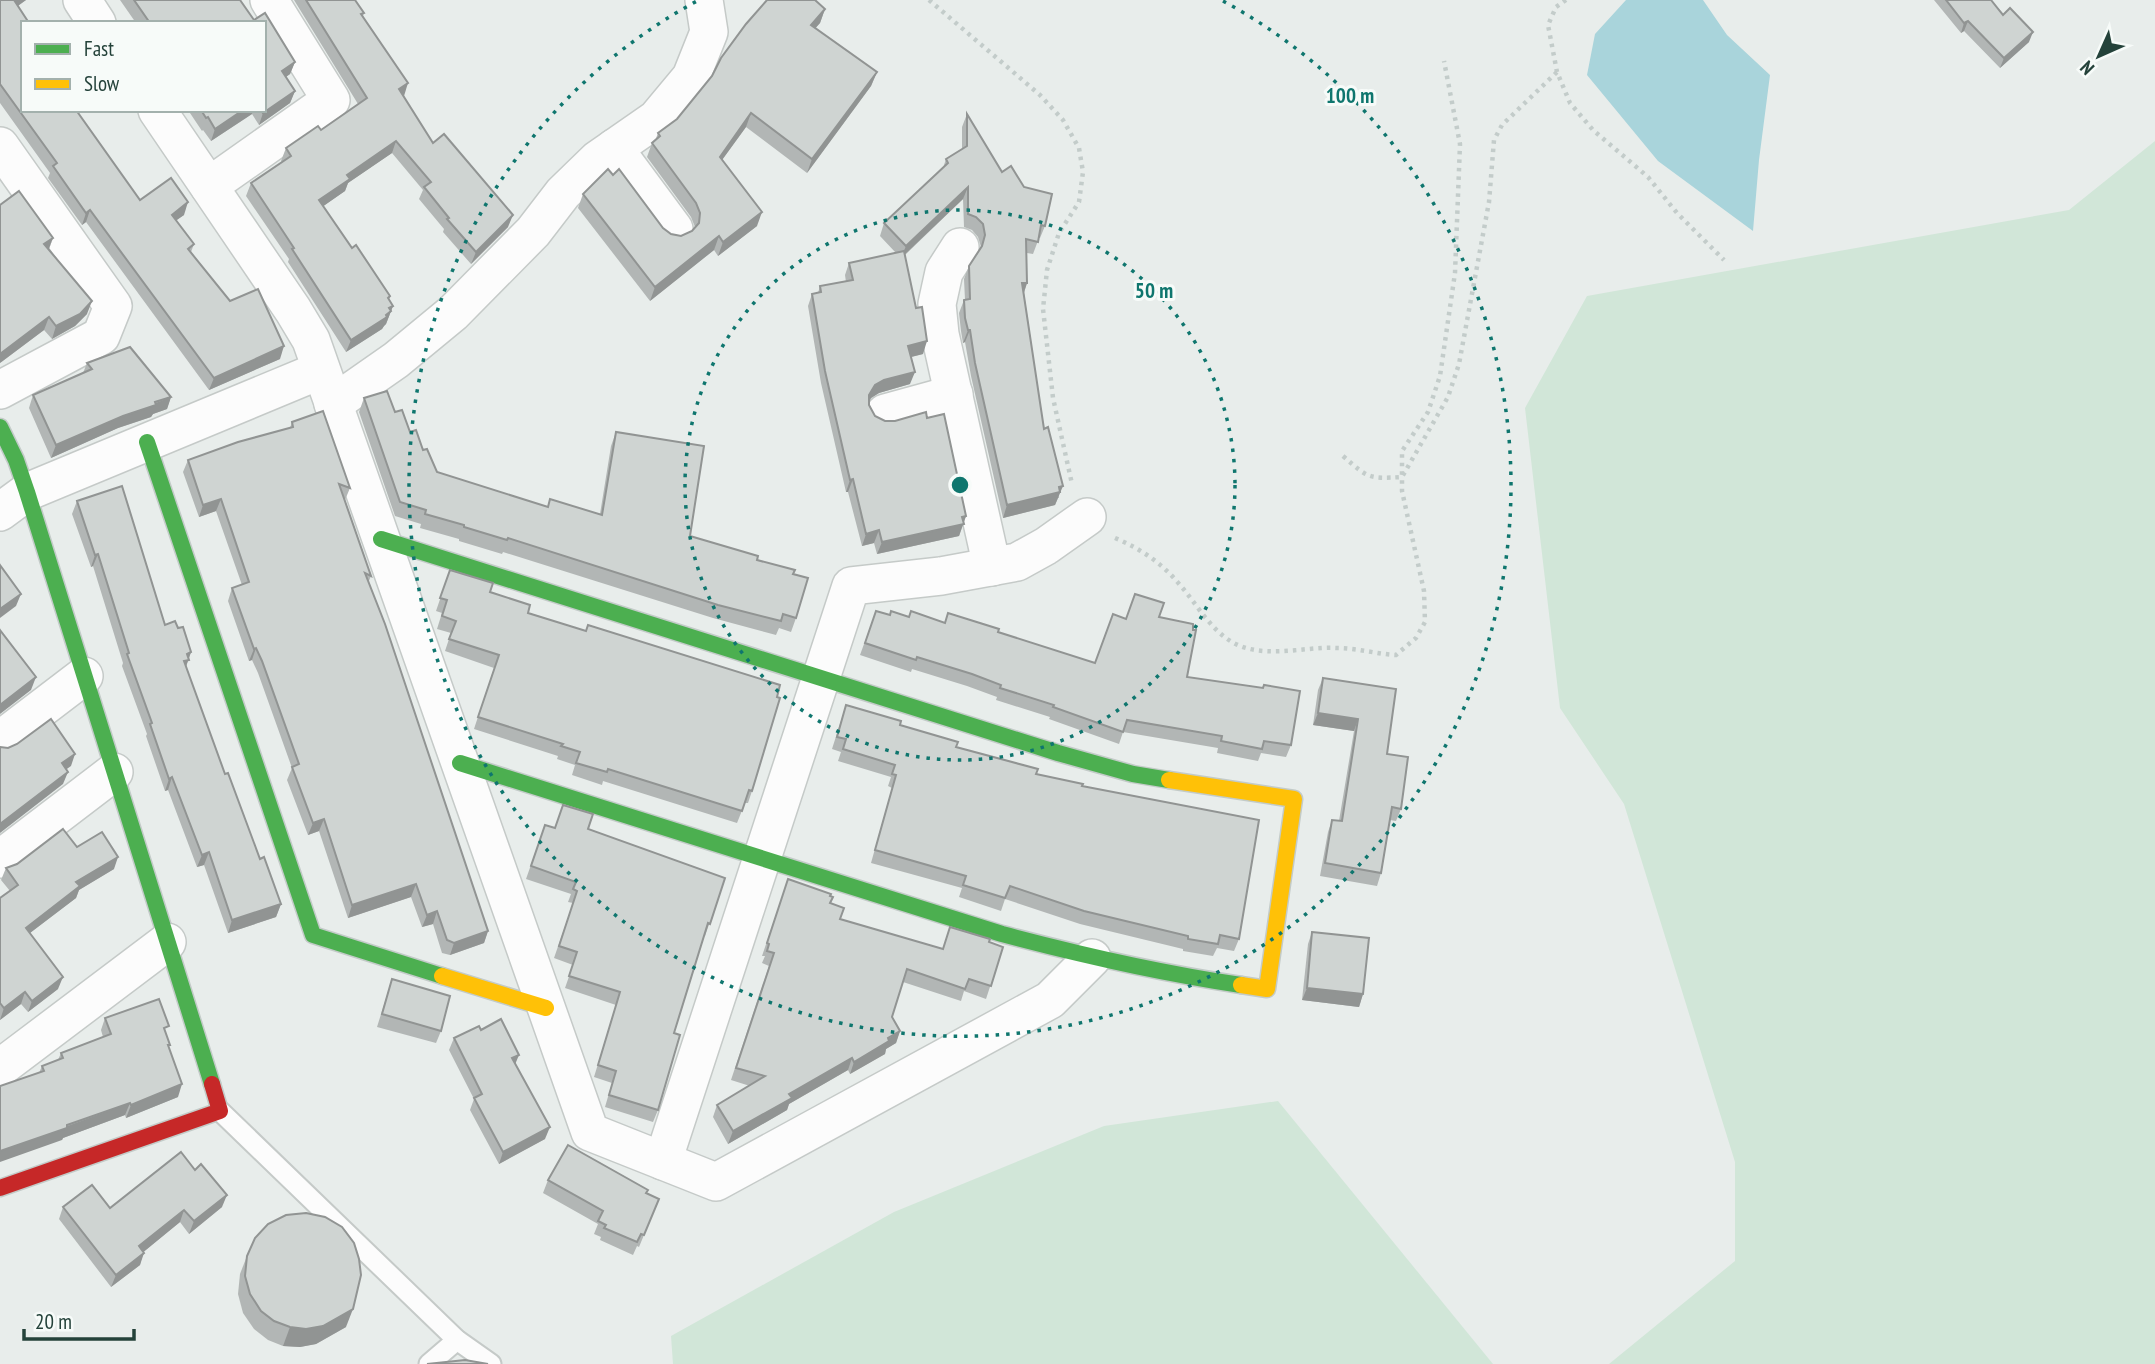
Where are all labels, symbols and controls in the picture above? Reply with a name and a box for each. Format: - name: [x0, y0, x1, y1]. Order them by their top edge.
- legend: [21, 21, 266, 112]
- north arrow: [2064, 21, 2134, 91]
- text: Fast: [84, 35, 114, 62]
- text: N: [2075, 56, 2099, 80]
- text: Slow: [84, 70, 120, 97]
- text: 100 m: [1326, 82, 1374, 109]
- text: 50 m: [1135, 277, 1173, 304]
- centre of rings: [948, 473, 972, 497]
- scale bar: [24, 1298, 135, 1342]
- text: 20 m: [35, 1308, 72, 1335]

